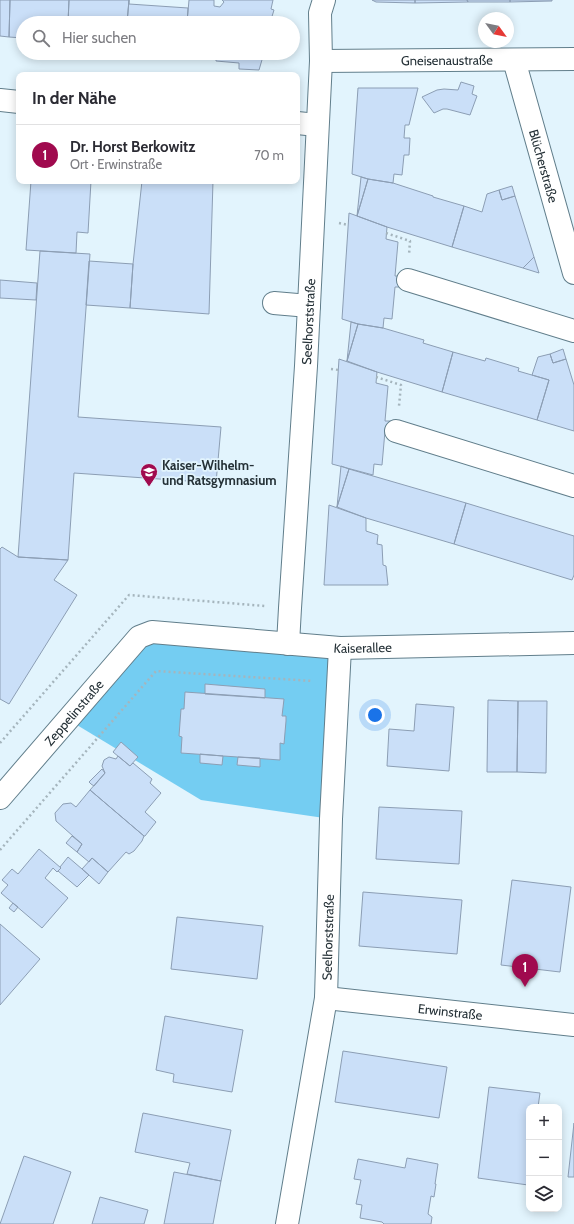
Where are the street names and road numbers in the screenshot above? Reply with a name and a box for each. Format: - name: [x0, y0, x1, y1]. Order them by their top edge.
- street label: Gneisenaustraße: [401, 52, 493, 68]
- street label: Blücherstraße: [526, 127, 562, 205]
- street label: Seelhorststraße: [298, 278, 318, 365]
- street label: Kaiserallee: [333, 639, 392, 656]
- street label: Zeppelinstraße: [41, 676, 107, 749]
- street label: Seelhorststraße: [318, 894, 337, 981]
- street label: Erwinstraße: [417, 1000, 484, 1023]

